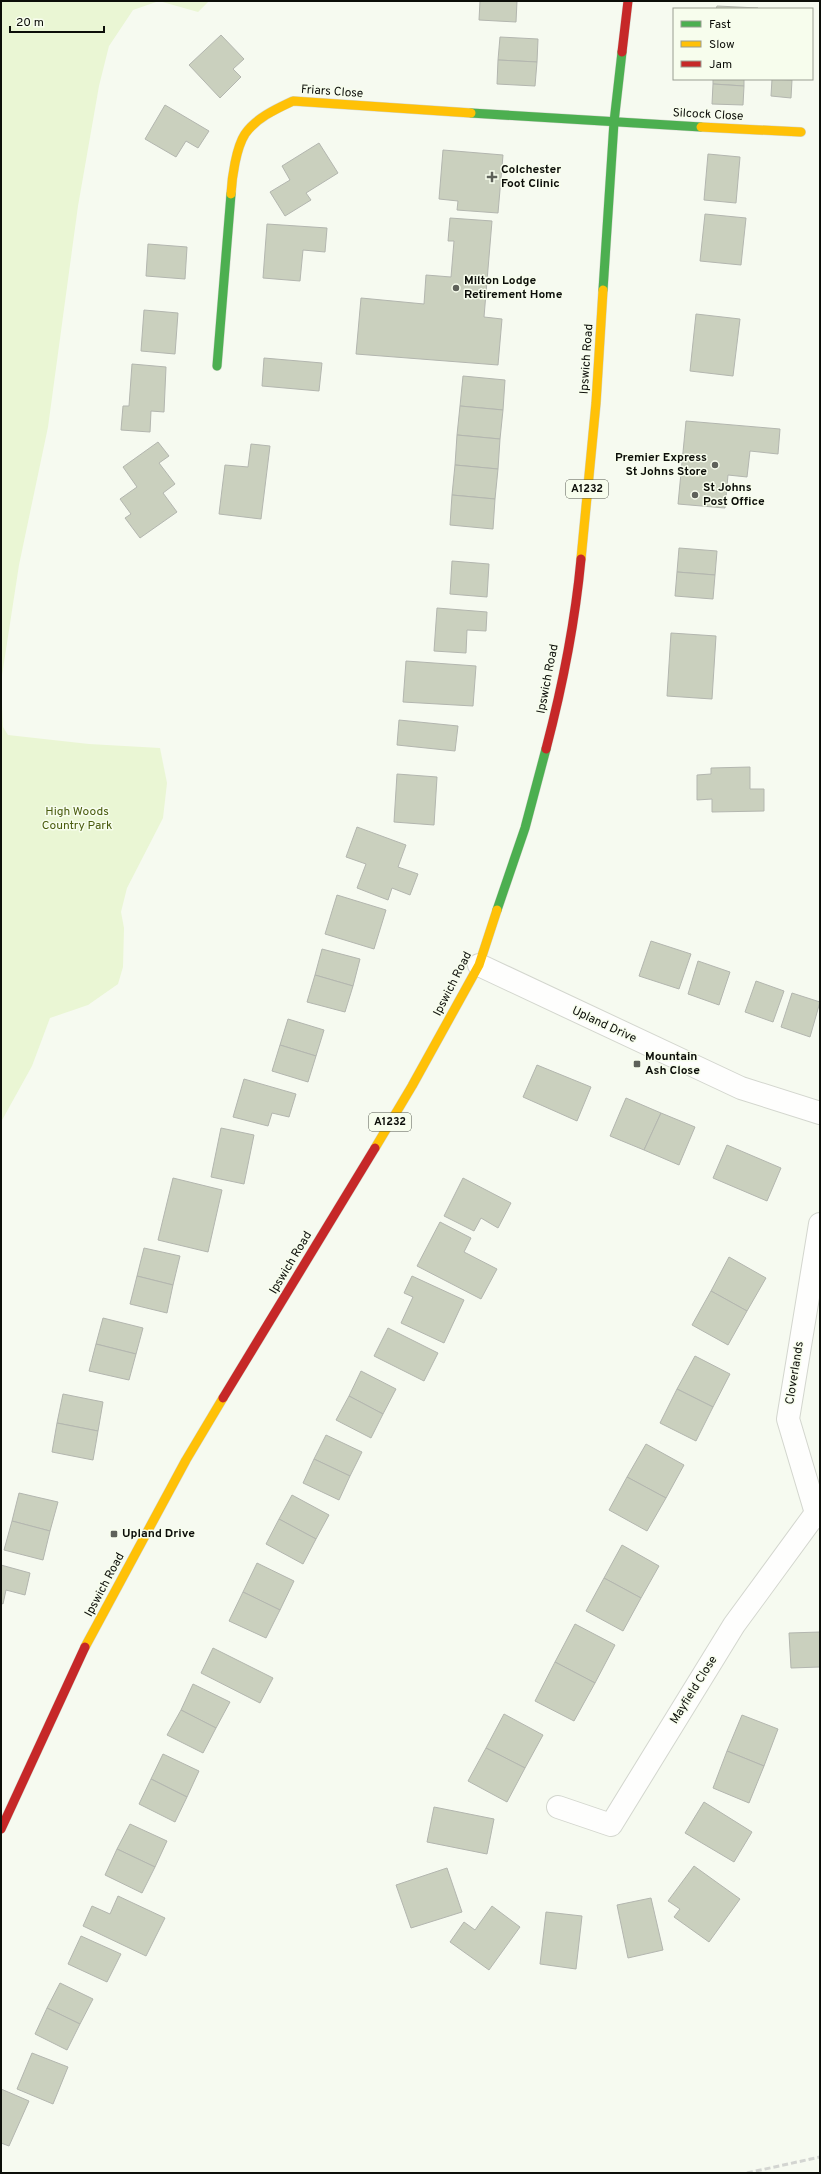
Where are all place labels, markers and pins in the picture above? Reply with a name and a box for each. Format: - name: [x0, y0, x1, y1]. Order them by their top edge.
- place label: Colchester Foot Clinic: [501, 162, 561, 192]
- marker: Colchester Foot Clinic: [486, 171, 498, 183]
- place label: Milton Lodge Retirement Home: [464, 273, 563, 303]
- marker: Milton Lodge Retirement Home: [451, 283, 461, 293]
- place label: Premier Express St Johns Store: [615, 450, 707, 480]
- marker: Premier Express St Johns Store: [710, 460, 720, 470]
- place label: St Johns Post Office: [703, 480, 765, 510]
- marker: St Johns Post Office: [690, 490, 700, 500]
- place label: Mountain Ash Close: [645, 1049, 700, 1079]
- marker: Mountain Ash Close: [632, 1059, 642, 1069]
- place label: Upland Drive: [122, 1526, 195, 1542]
- marker: Upland Drive: [109, 1529, 119, 1539]

